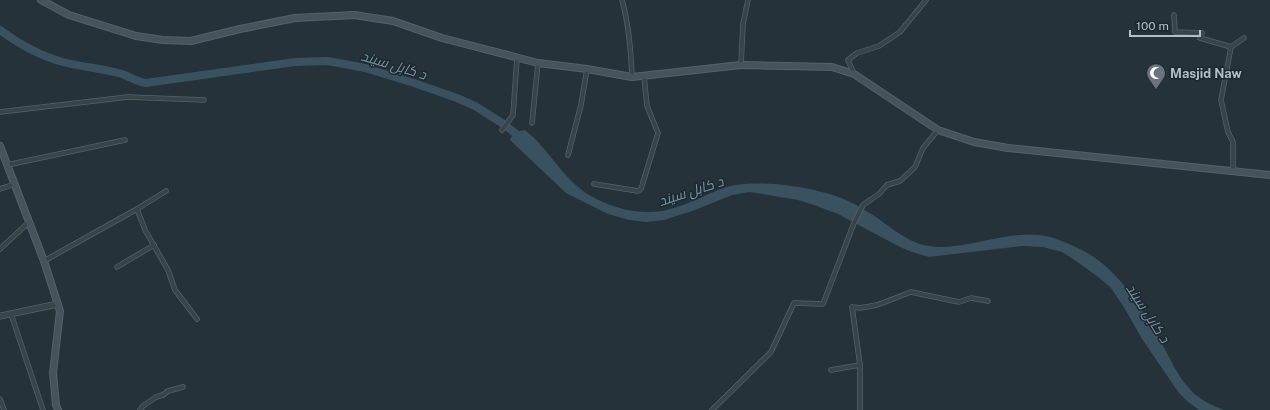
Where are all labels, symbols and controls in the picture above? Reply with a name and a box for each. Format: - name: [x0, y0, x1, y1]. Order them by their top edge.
- scale bar: [1130, 12, 1200, 38]
- text: 100 m: [1136, 19, 1169, 33]
- water label: د کابل سيند: [359, 48, 430, 84]
- mosque icon: Masjid Naw: [1145, 62, 1167, 90]
- place label: Masjid Naw: [1170, 66, 1242, 81]
- water label: د کابل سيند: [657, 173, 727, 210]
- water label: د کابل سيند: [1122, 280, 1174, 347]

